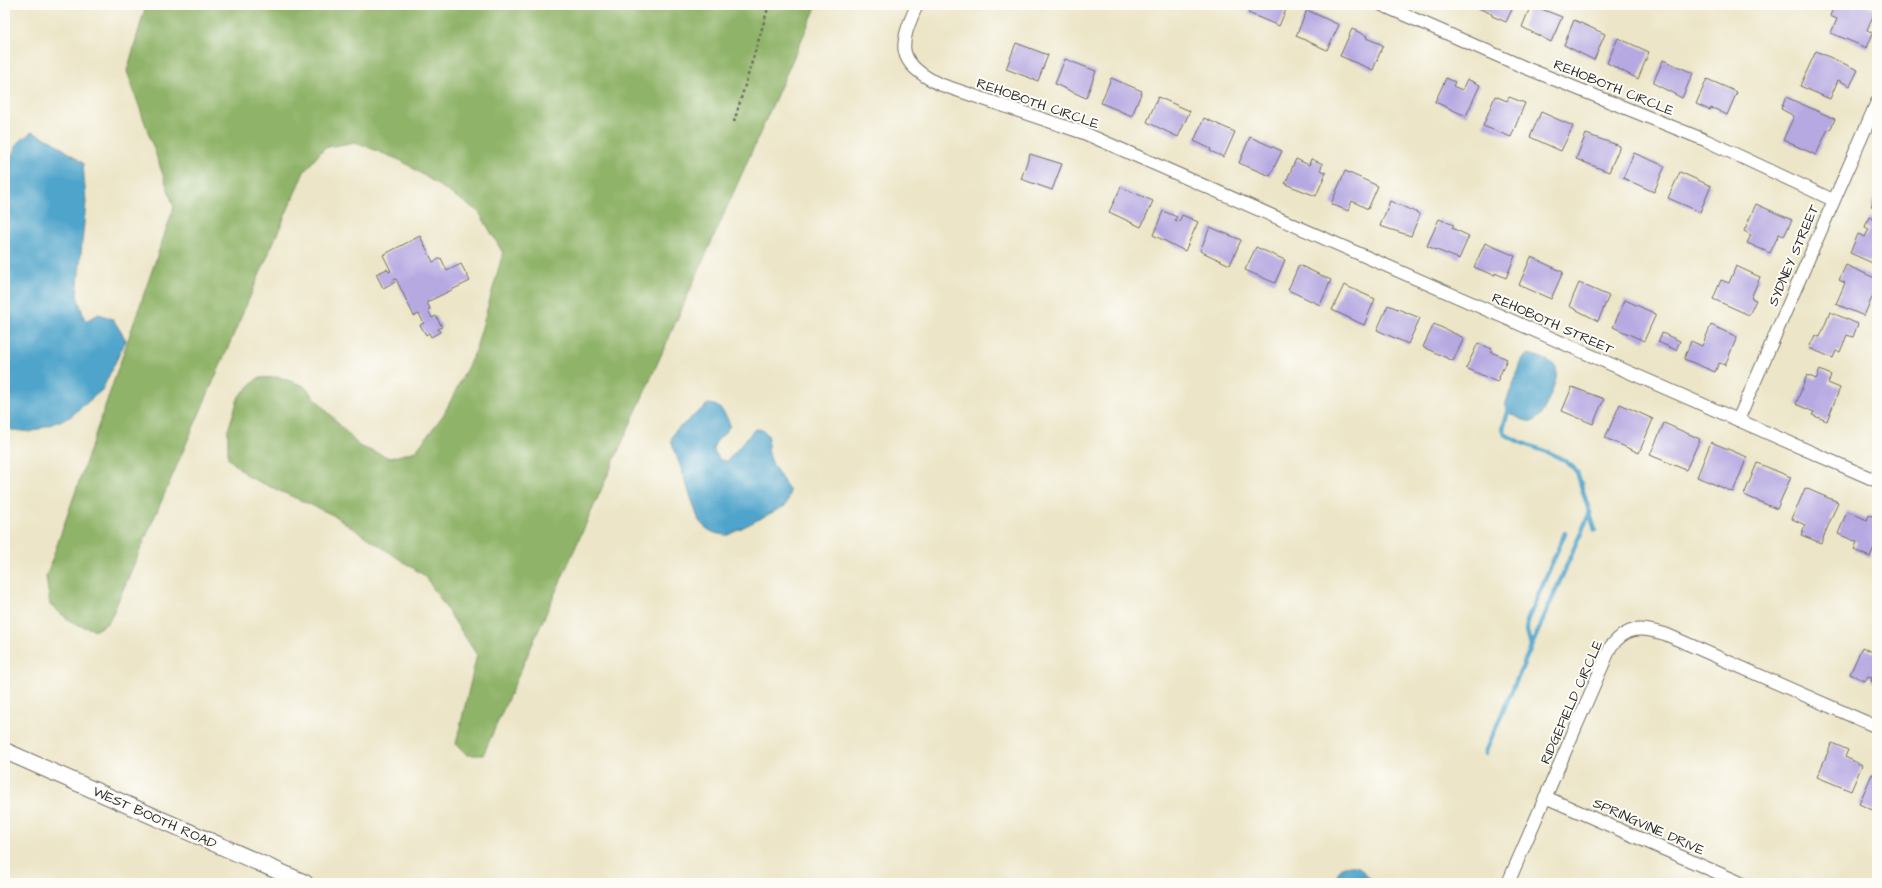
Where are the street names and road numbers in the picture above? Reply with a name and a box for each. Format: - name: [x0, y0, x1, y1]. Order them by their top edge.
- street label: REHOBOTH CIRCLE: [1550, 55, 1677, 121]
- street label: REHOBOTH CIRCLE: [974, 74, 1102, 134]
- street label: SYDNEY STREET: [1763, 201, 1824, 309]
- street label: REHOBOTH STREET: [1489, 288, 1617, 360]
- street label: RIDGEFIELD CIRCLE: [1536, 637, 1608, 767]
- street label: WEST BOOTH ROAD: [89, 782, 220, 854]
- street label: SPRINGVINE DRIVE: [1590, 793, 1708, 861]

